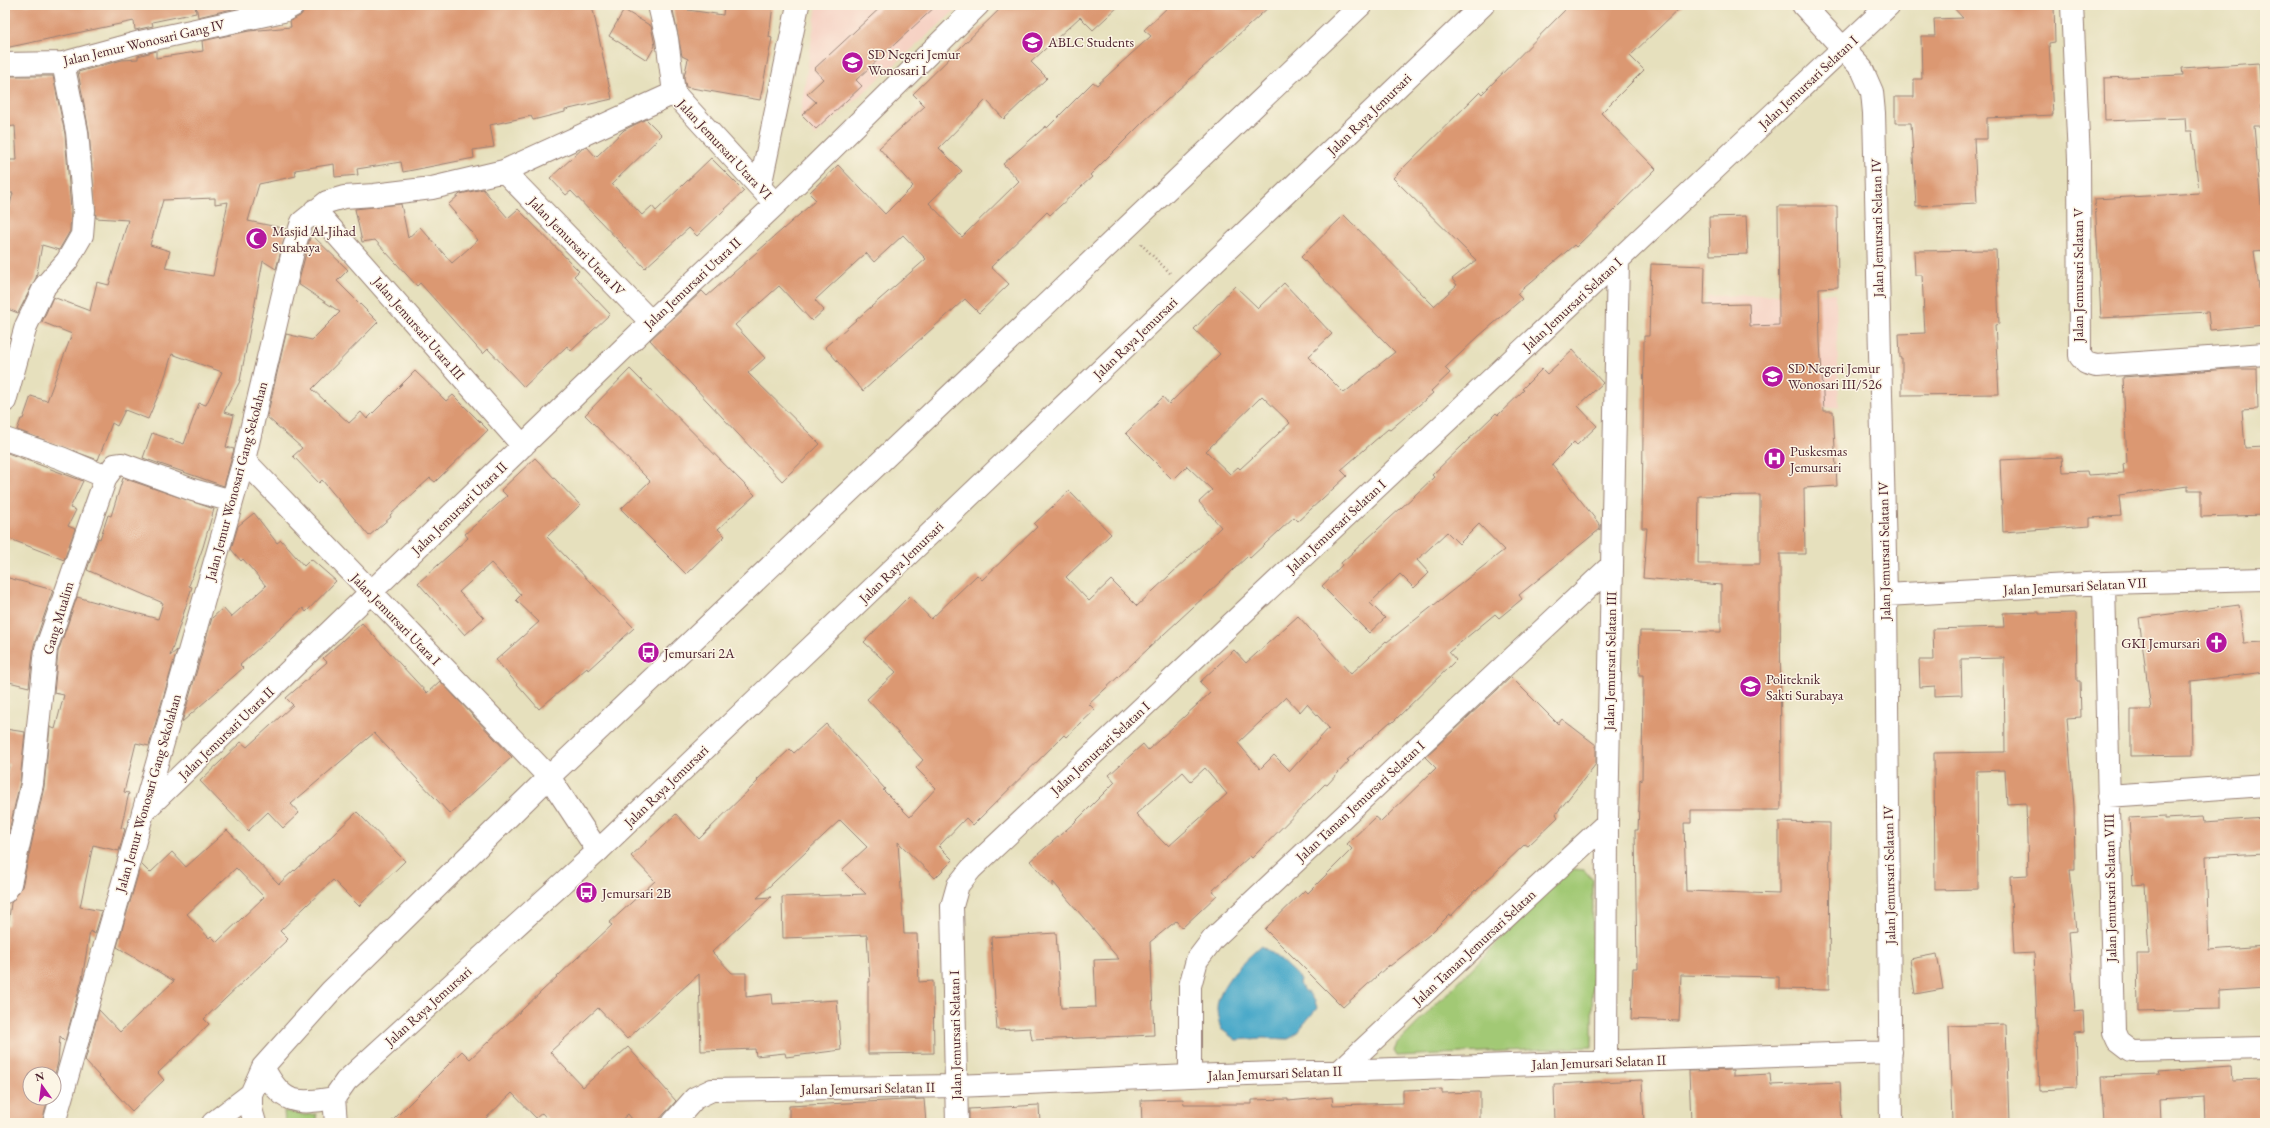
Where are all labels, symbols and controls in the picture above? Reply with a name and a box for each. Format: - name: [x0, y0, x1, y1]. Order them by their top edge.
- street label: Jalan Jemur Wonosari Gang IV: [60, 14, 227, 70]
- school or university icon: ABLC Students: [1019, 29, 1045, 55]
- street label: Jalan Jemursari Selatan I: [1754, 31, 1862, 133]
- place label: ABLC Students: [1047, 33, 1134, 51]
- place label: SD Negeri Jemur Wonosari I: [868, 45, 960, 79]
- school or university icon: SD Negeri Jemur Wonosari I: [840, 49, 866, 75]
- street label: Jalan Raya Jemursari: [1322, 69, 1415, 160]
- street label: Jalan Jemursari Utara VI: [673, 94, 776, 203]
- street label: Jalan Jemursari Selatan IV: [1867, 158, 1887, 299]
- street label: Jalan Jemursari Utara IV: [524, 192, 629, 300]
- street label: Jalan Jemursari Selatan V: [2069, 207, 2087, 343]
- place label: Masjid Al-Jihad Surabaya: [272, 222, 357, 256]
- mosque icon: Masjid Al-Jihad Surabaya: [243, 226, 269, 252]
- street label: Jalan Jemursari Utara II: [639, 233, 745, 333]
- street label: Jalan Jemursari Selatan I: [1518, 253, 1626, 355]
- street label: Jalan Jemursari Utara III: [368, 272, 469, 384]
- street label: Jalan Raya Jemursari: [1088, 293, 1181, 384]
- place label: SD Negeri Jemur Wonosari III/526: [1788, 359, 1882, 393]
- school or university icon: SD Negeri Jemur Wonosari III/526: [1760, 363, 1786, 389]
- street label: Jalan Jemur Wonosari Gang Sekolahan: [200, 379, 271, 584]
- place label: Puskesmas Jemursari: [1789, 442, 1848, 476]
- hospital icon: Puskesmas Jemursari: [1762, 446, 1788, 472]
- street label: Jalan Jemursari Utara II: [407, 457, 511, 559]
- street label: Jalan Jemursari Selatan I: [1282, 475, 1390, 577]
- street label: Jalan Jemursari Selatan IV: [1874, 481, 1894, 622]
- street label: Jalan Raya Jemursari: [854, 517, 947, 608]
- street label: Jalan Jemursari Utara I: [347, 568, 445, 669]
- street label: Jalan Jemursari Selatan VII: [2002, 573, 2147, 599]
- street label: Gang Mualim: [38, 579, 78, 657]
- street label: Jalan Jemursari Selatan III: [1600, 591, 1620, 732]
- church icon: GKI Jemursari: [2203, 630, 2229, 656]
- place label: GKI Jemursari: [2121, 634, 2201, 652]
- bus stop icon: Jemursari 2A: [636, 640, 662, 666]
- place label: Jemursari 2A: [663, 644, 735, 662]
- place label: Politeknik Sakti Surabaya: [1766, 670, 1844, 704]
- school or university icon: Politeknik Sakti Surabaya: [1738, 674, 1764, 700]
- street label: Jalan Jemursari Utara II: [174, 682, 278, 784]
- street label: Jalan Jemur Wonosari Gang Sekolahan: [111, 691, 185, 895]
- street label: Jalan Jemursari Selatan I: [1046, 697, 1154, 799]
- street label: Jalan Taman Jemursari Selatan I: [1291, 736, 1428, 866]
- street label: Jalan Raya Jemursari: [619, 741, 712, 832]
- street label: Jalan Jemursari Selatan IV: [1879, 805, 1899, 946]
- street label: Jalan Jemursari Selatan VIII: [2100, 813, 2120, 963]
- bus stop icon: Jemursari 2B: [573, 880, 599, 906]
- place label: Jemursari 2B: [601, 884, 671, 902]
- street label: Jalan Taman Jemursari Selatan: [1408, 885, 1540, 1010]
- street label: Jalan Raya Jemursari: [380, 962, 476, 1050]
- street label: Jalan Jemursari Selatan I: [945, 970, 965, 1101]
- street label: Jalan Jemursari Selatan II: [1531, 1051, 1667, 1073]
- street label: Jalan Jemursari Selatan II: [1207, 1062, 1343, 1084]
- north arrow: [22, 1066, 62, 1106]
- text: N: [34, 1068, 46, 1084]
- street label: Jalan Jemursari Selatan II: [800, 1078, 936, 1098]

